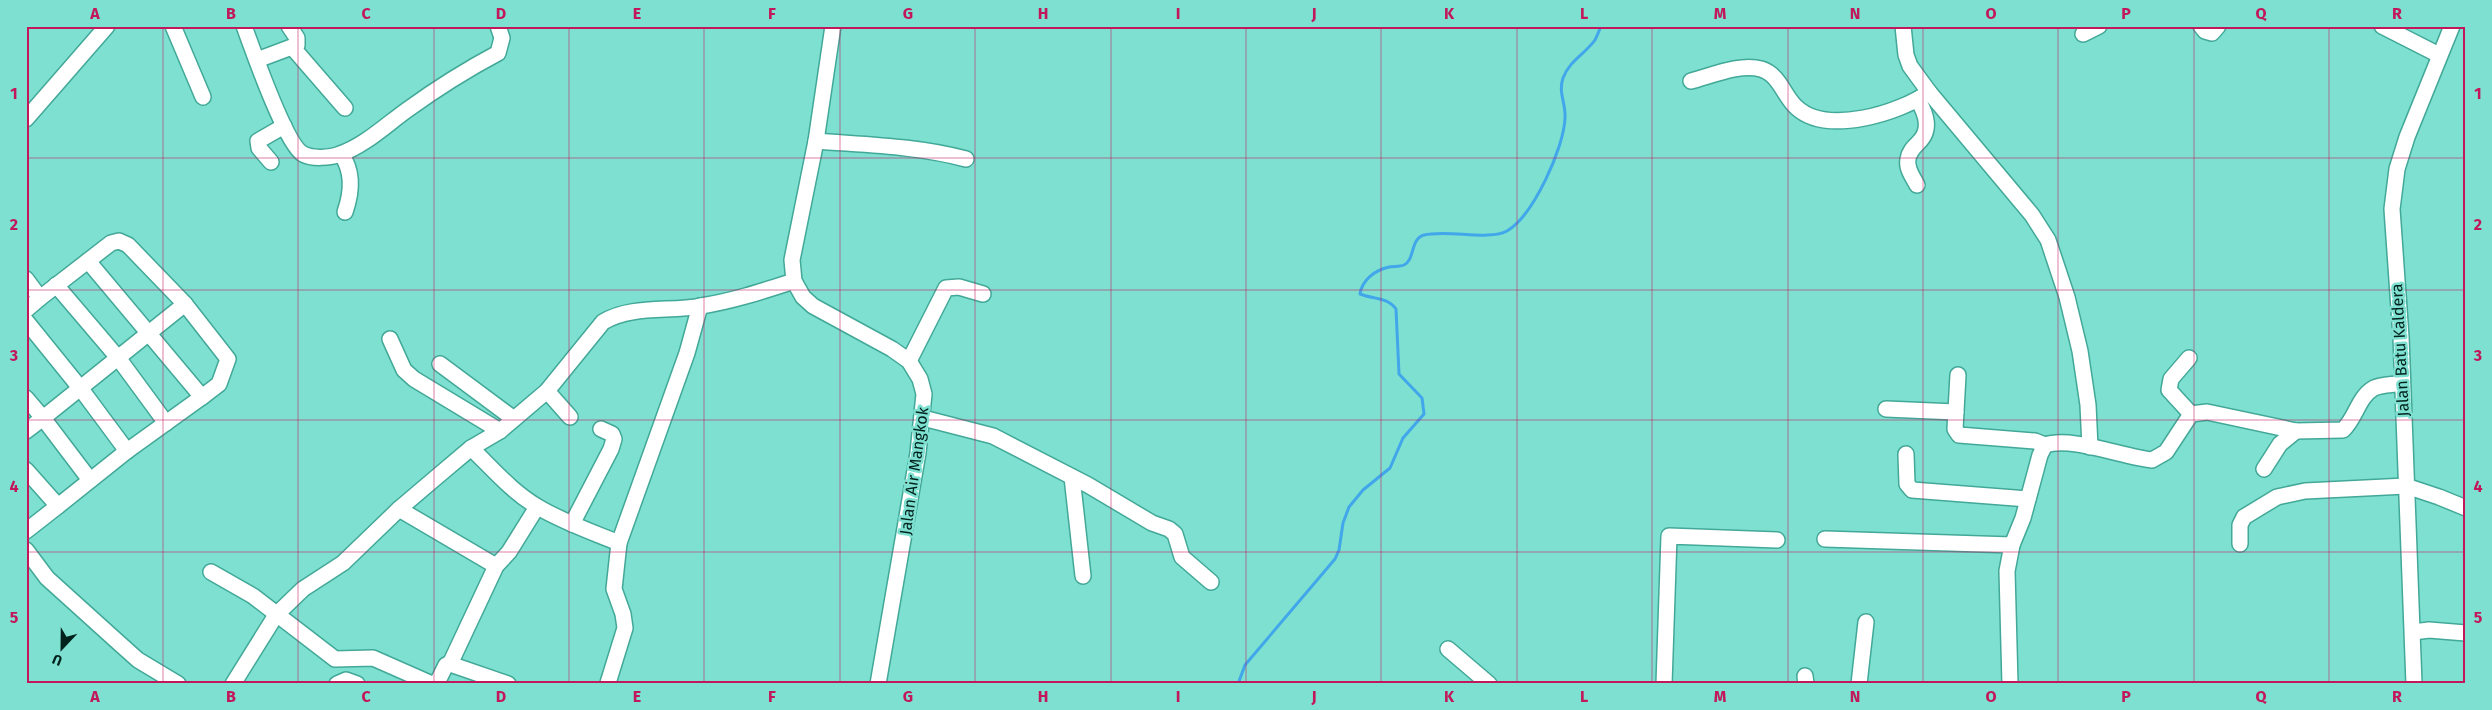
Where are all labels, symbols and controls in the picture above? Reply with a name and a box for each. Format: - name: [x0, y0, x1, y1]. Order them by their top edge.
- text: A: [89, 4, 100, 23]
- text: B: [226, 4, 236, 23]
- text: C: [361, 4, 371, 23]
- text: D: [496, 4, 506, 23]
- text: E: [633, 4, 641, 23]
- text: F: [768, 4, 776, 23]
- text: G: [903, 4, 913, 23]
- text: H: [1038, 4, 1048, 23]
- text: I: [1176, 4, 1180, 23]
- text: J: [1310, 4, 1317, 23]
- text: K: [1444, 4, 1455, 23]
- text: L: [1580, 4, 1588, 23]
- text: M: [1714, 4, 1727, 23]
- text: N: [1850, 4, 1860, 23]
- text: O: [1985, 4, 1997, 23]
- text: P: [2121, 4, 2131, 23]
- text: Q: [2255, 4, 2267, 23]
- text: R: [2392, 4, 2402, 23]
- text: 1: [10, 84, 18, 103]
- text: 1: [2474, 84, 2482, 103]
- text: 2: [10, 215, 18, 234]
- text: 2: [2474, 215, 2482, 234]
- street label: Jalan Batu Kaldera: [2387, 283, 2413, 417]
- text: 3: [9, 346, 18, 365]
- text: 3: [2473, 346, 2482, 365]
- street label: Jalan Air Mangkok: [896, 405, 932, 536]
- text: 4: [9, 477, 19, 496]
- text: 4: [2473, 477, 2483, 496]
- text: 5: [10, 608, 19, 627]
- text: 5: [2474, 608, 2483, 627]
- north arrow: [38, 622, 88, 672]
- text: U: [50, 650, 65, 669]
- text: A: [89, 687, 100, 706]
- text: B: [226, 687, 236, 706]
- text: C: [361, 687, 371, 706]
- text: D: [496, 687, 506, 706]
- text: E: [633, 687, 641, 706]
- text: F: [768, 687, 776, 706]
- text: G: [903, 687, 913, 706]
- text: H: [1038, 687, 1048, 706]
- text: I: [1176, 687, 1180, 706]
- text: J: [1310, 687, 1317, 706]
- text: K: [1444, 687, 1455, 706]
- text: L: [1580, 687, 1588, 706]
- text: M: [1714, 687, 1727, 706]
- text: N: [1850, 687, 1860, 706]
- text: O: [1985, 687, 1997, 706]
- text: P: [2121, 687, 2131, 706]
- text: Q: [2255, 687, 2267, 706]
- text: R: [2392, 687, 2402, 706]

